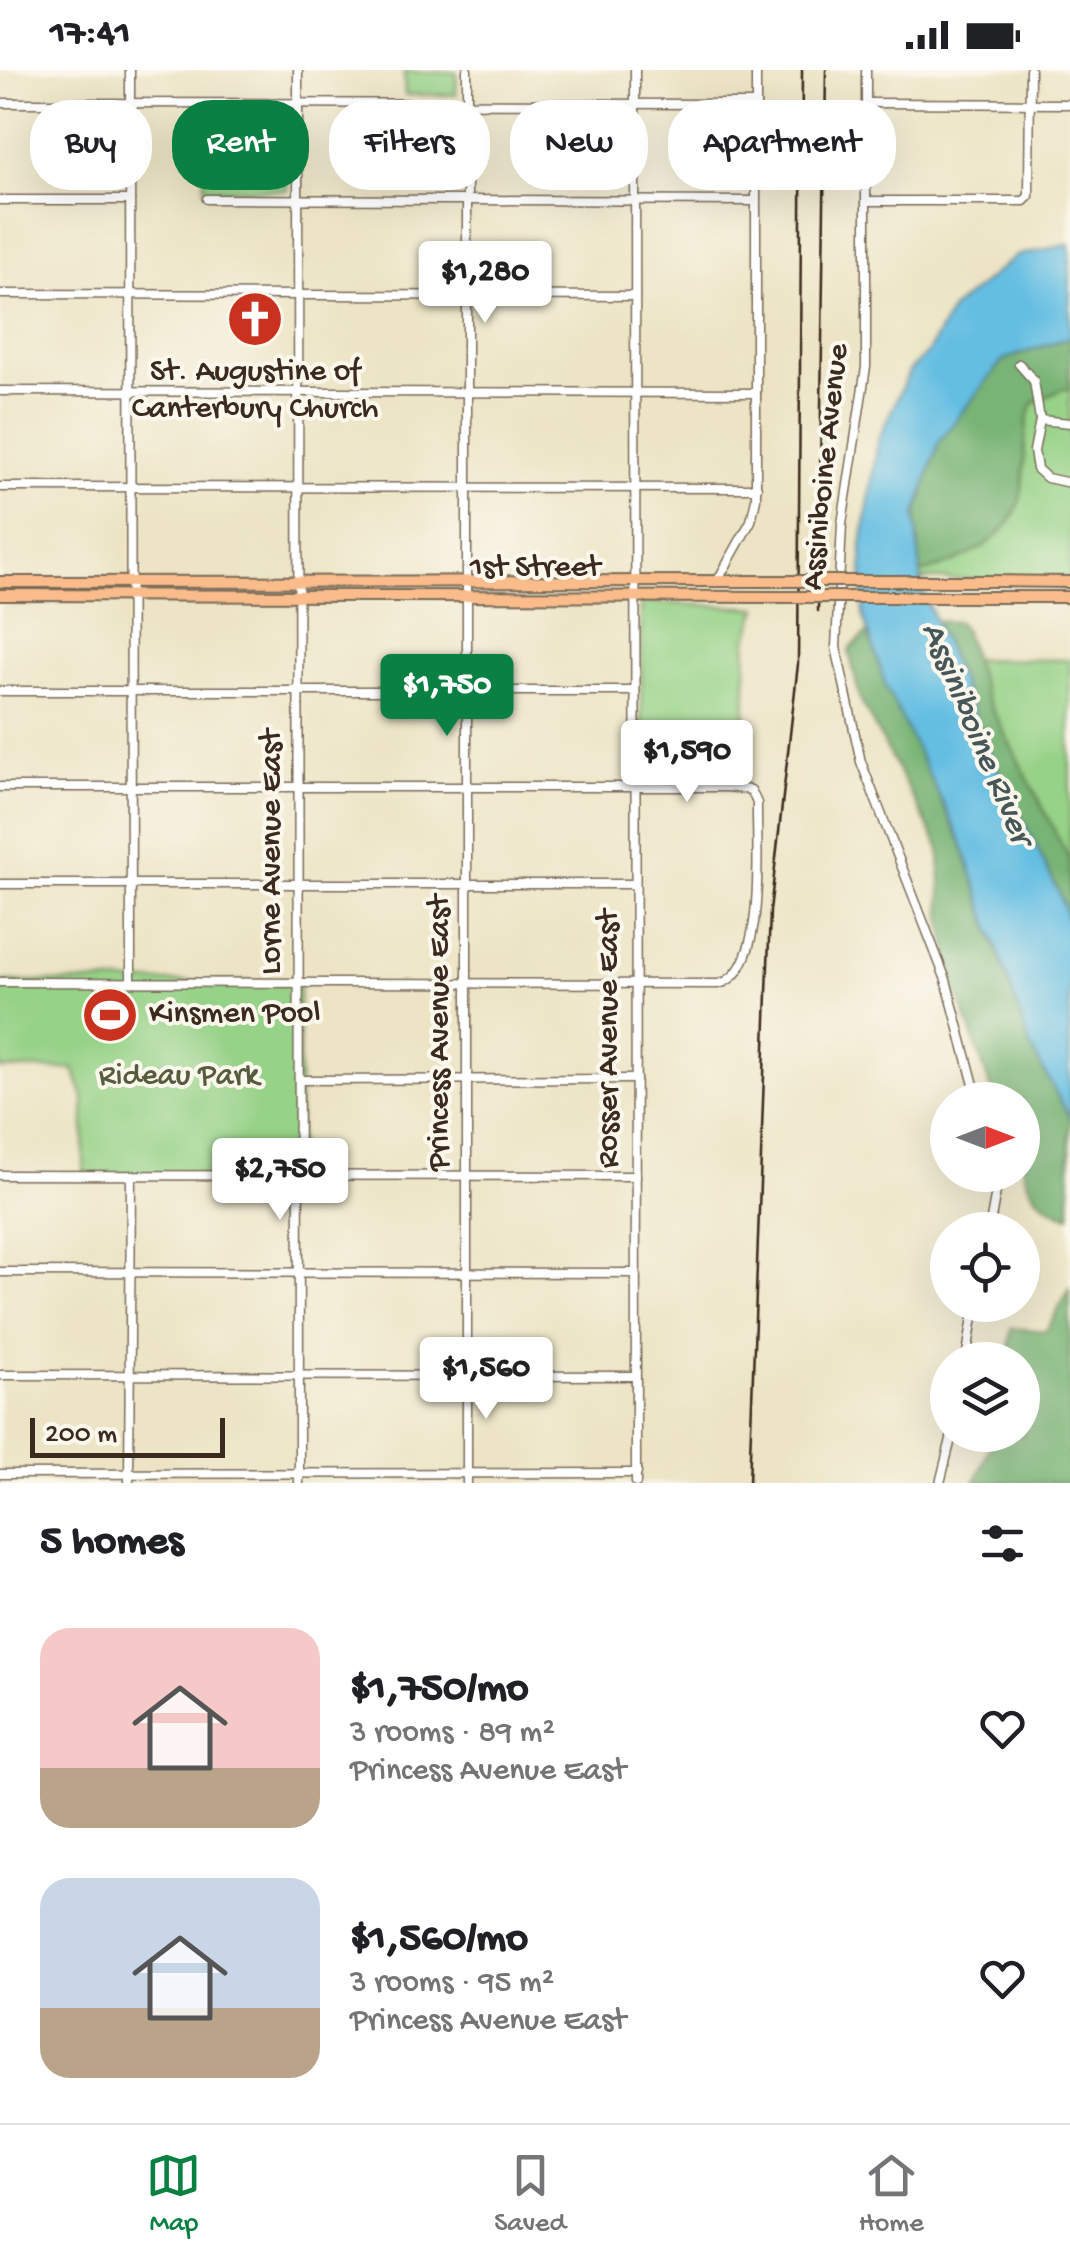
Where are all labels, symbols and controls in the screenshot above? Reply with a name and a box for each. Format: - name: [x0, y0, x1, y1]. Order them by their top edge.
- text: 17:41: [50, 13, 130, 57]
- chip: Buy: [30, 100, 152, 190]
- chip: Rent: [172, 100, 309, 190]
- chip: Filters: [329, 100, 490, 190]
- chip: New: [510, 100, 648, 190]
- chip: Apartment: [668, 100, 896, 190]
- pin: $1,280: [404, 241, 566, 326]
- text: $1,280: [441, 254, 529, 292]
- church icon: St. Augustine of Canterbury Church: [225, 289, 285, 349]
- street label: Assiniboine Avenue: [795, 341, 859, 592]
- place label: St. Augustine of Canterbury Church: [132, 354, 378, 429]
- street label: 1st Street: [469, 550, 603, 588]
- water label: Assiniboine River: [910, 617, 1043, 857]
- pin: $1,750: [366, 654, 528, 739]
- text: $1,750: [403, 667, 491, 705]
- pin: $1,590: [606, 720, 768, 805]
- street label: Lorne Avenue East: [254, 726, 292, 975]
- text: $1,590: [643, 733, 731, 771]
- street label: Princess Avenue East: [422, 892, 460, 1172]
- street label: Rosser Avenue East: [591, 907, 629, 1168]
- sports icon: Kinsmen Pool: [80, 985, 140, 1045]
- place label: Kinsmen Pool: [149, 996, 320, 1034]
- park label: Rideau Park: [99, 1058, 262, 1096]
- north arrow: [930, 1082, 1040, 1192]
- map controls: [930, 1082, 1040, 1452]
- pin: $2,750: [199, 1138, 361, 1223]
- text: $2,750: [234, 1151, 326, 1189]
- button: locate: [930, 1212, 1040, 1322]
- pin: $1,560: [405, 1337, 567, 1422]
- button: layers: [930, 1342, 1040, 1452]
- text: $1,560: [442, 1350, 530, 1388]
- scale bar: [30, 1413, 225, 1458]
- text: 200 m: [45, 1419, 117, 1452]
- icon: filters: [975, 1516, 1030, 1571]
- text: 5 homes: [40, 1519, 183, 1568]
- text: $1,750/mo: [350, 1666, 529, 1715]
- icon: home: [120, 1668, 240, 1788]
- icon: heart: [975, 1701, 1030, 1756]
- text: 3 rooms · 89 m²: [350, 1715, 555, 1753]
- text: Princess Avenue East: [350, 1753, 626, 1791]
- text: $1,560/mo: [350, 1916, 528, 1965]
- icon: home: [120, 1918, 240, 2038]
- icon: heart: [975, 1951, 1030, 2006]
- text: 3 rooms · 95 m²: [350, 1965, 554, 2003]
- text: Princess Avenue East: [350, 2003, 626, 2041]
- tab: Map: [146, 2148, 201, 2241]
- tab: Saved: [494, 2148, 566, 2241]
- tab: Home: [859, 2148, 924, 2241]

